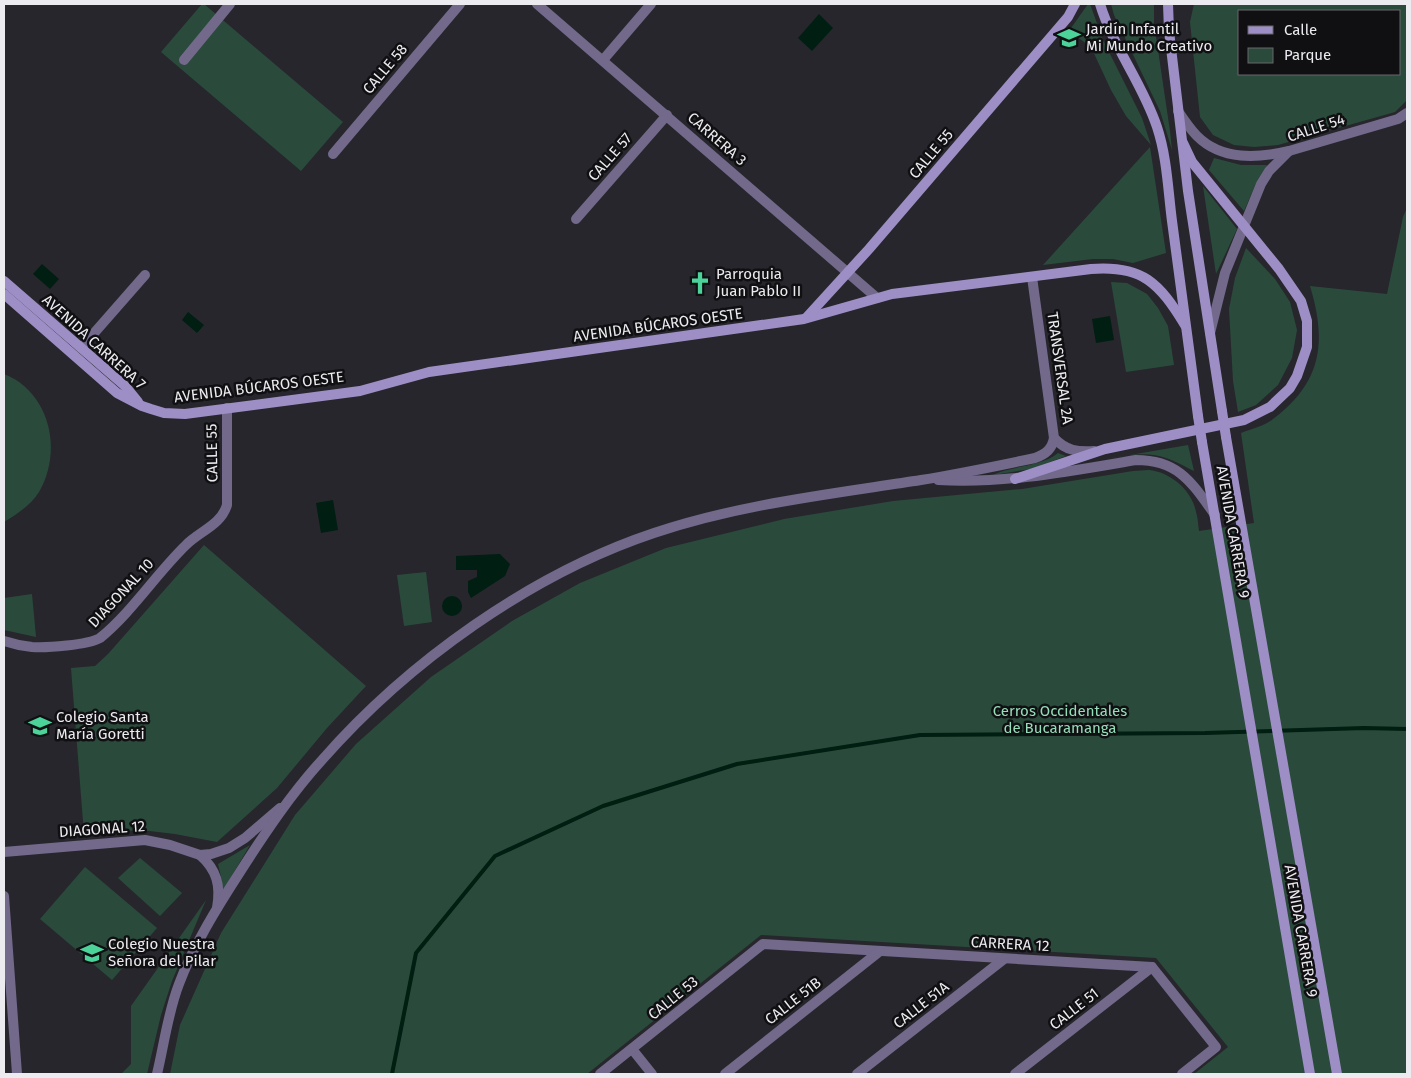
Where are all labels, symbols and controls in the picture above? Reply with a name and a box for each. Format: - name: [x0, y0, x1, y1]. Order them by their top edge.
- legend: [1238, 10, 1401, 75]
- place label: Jardín Infantil Mi Mundo Creativo: [1086, 20, 1212, 55]
- text: Calle: [1284, 21, 1317, 39]
- school or university icon: Jardín Infantil Mi Mundo Creativo: [1056, 25, 1082, 51]
- street label: CALLE 58: [359, 40, 411, 98]
- text: Parque: [1284, 46, 1331, 64]
- street label: CARRERA 3: [684, 108, 750, 170]
- street label: CALLE 54: [1285, 110, 1347, 146]
- street label: CALLE 55: [905, 126, 957, 182]
- street label: CALLE 57: [584, 129, 636, 185]
- place label: Parroquia Juan Pablo II: [716, 265, 801, 300]
- church icon: Parroquia Juan Pablo II: [687, 270, 713, 296]
- street label: AVENIDA CARRERA 7: [39, 291, 150, 393]
- street label: AVENIDA BÚCAROS OESTE: [572, 304, 744, 346]
- street label: TRANSVERSAL 2A: [1043, 311, 1077, 426]
- street label: AVENIDA BÚCAROS OESTE: [173, 368, 345, 406]
- street label: CALLE 55: [202, 423, 222, 483]
- street label: AVENIDA CARRERA 9: [1212, 464, 1254, 600]
- street label: DIAGONAL 10: [85, 555, 157, 631]
- park label: Cerros Occidentales de Bucaramanga: [993, 702, 1127, 737]
- place label: Colegio Santa María Goretti: [56, 708, 149, 743]
- school or university icon: Colegio Santa María Goretti: [27, 713, 53, 739]
- street label: DIAGONAL 12: [58, 817, 146, 841]
- street label: AVENIDA CARRERA 9: [1280, 863, 1322, 999]
- street label: CARRERA 12: [970, 933, 1050, 955]
- place label: Colegio Nuestra Señora del Pilar: [108, 935, 216, 970]
- school or university icon: Colegio Nuestra Señora del Pilar: [79, 940, 105, 966]
- street label: CALLE 53: [644, 972, 702, 1024]
- street label: CALLE 51B: [761, 973, 825, 1029]
- street label: CALLE 51A: [890, 977, 953, 1032]
- street label: CALLE 51: [1046, 984, 1102, 1034]

